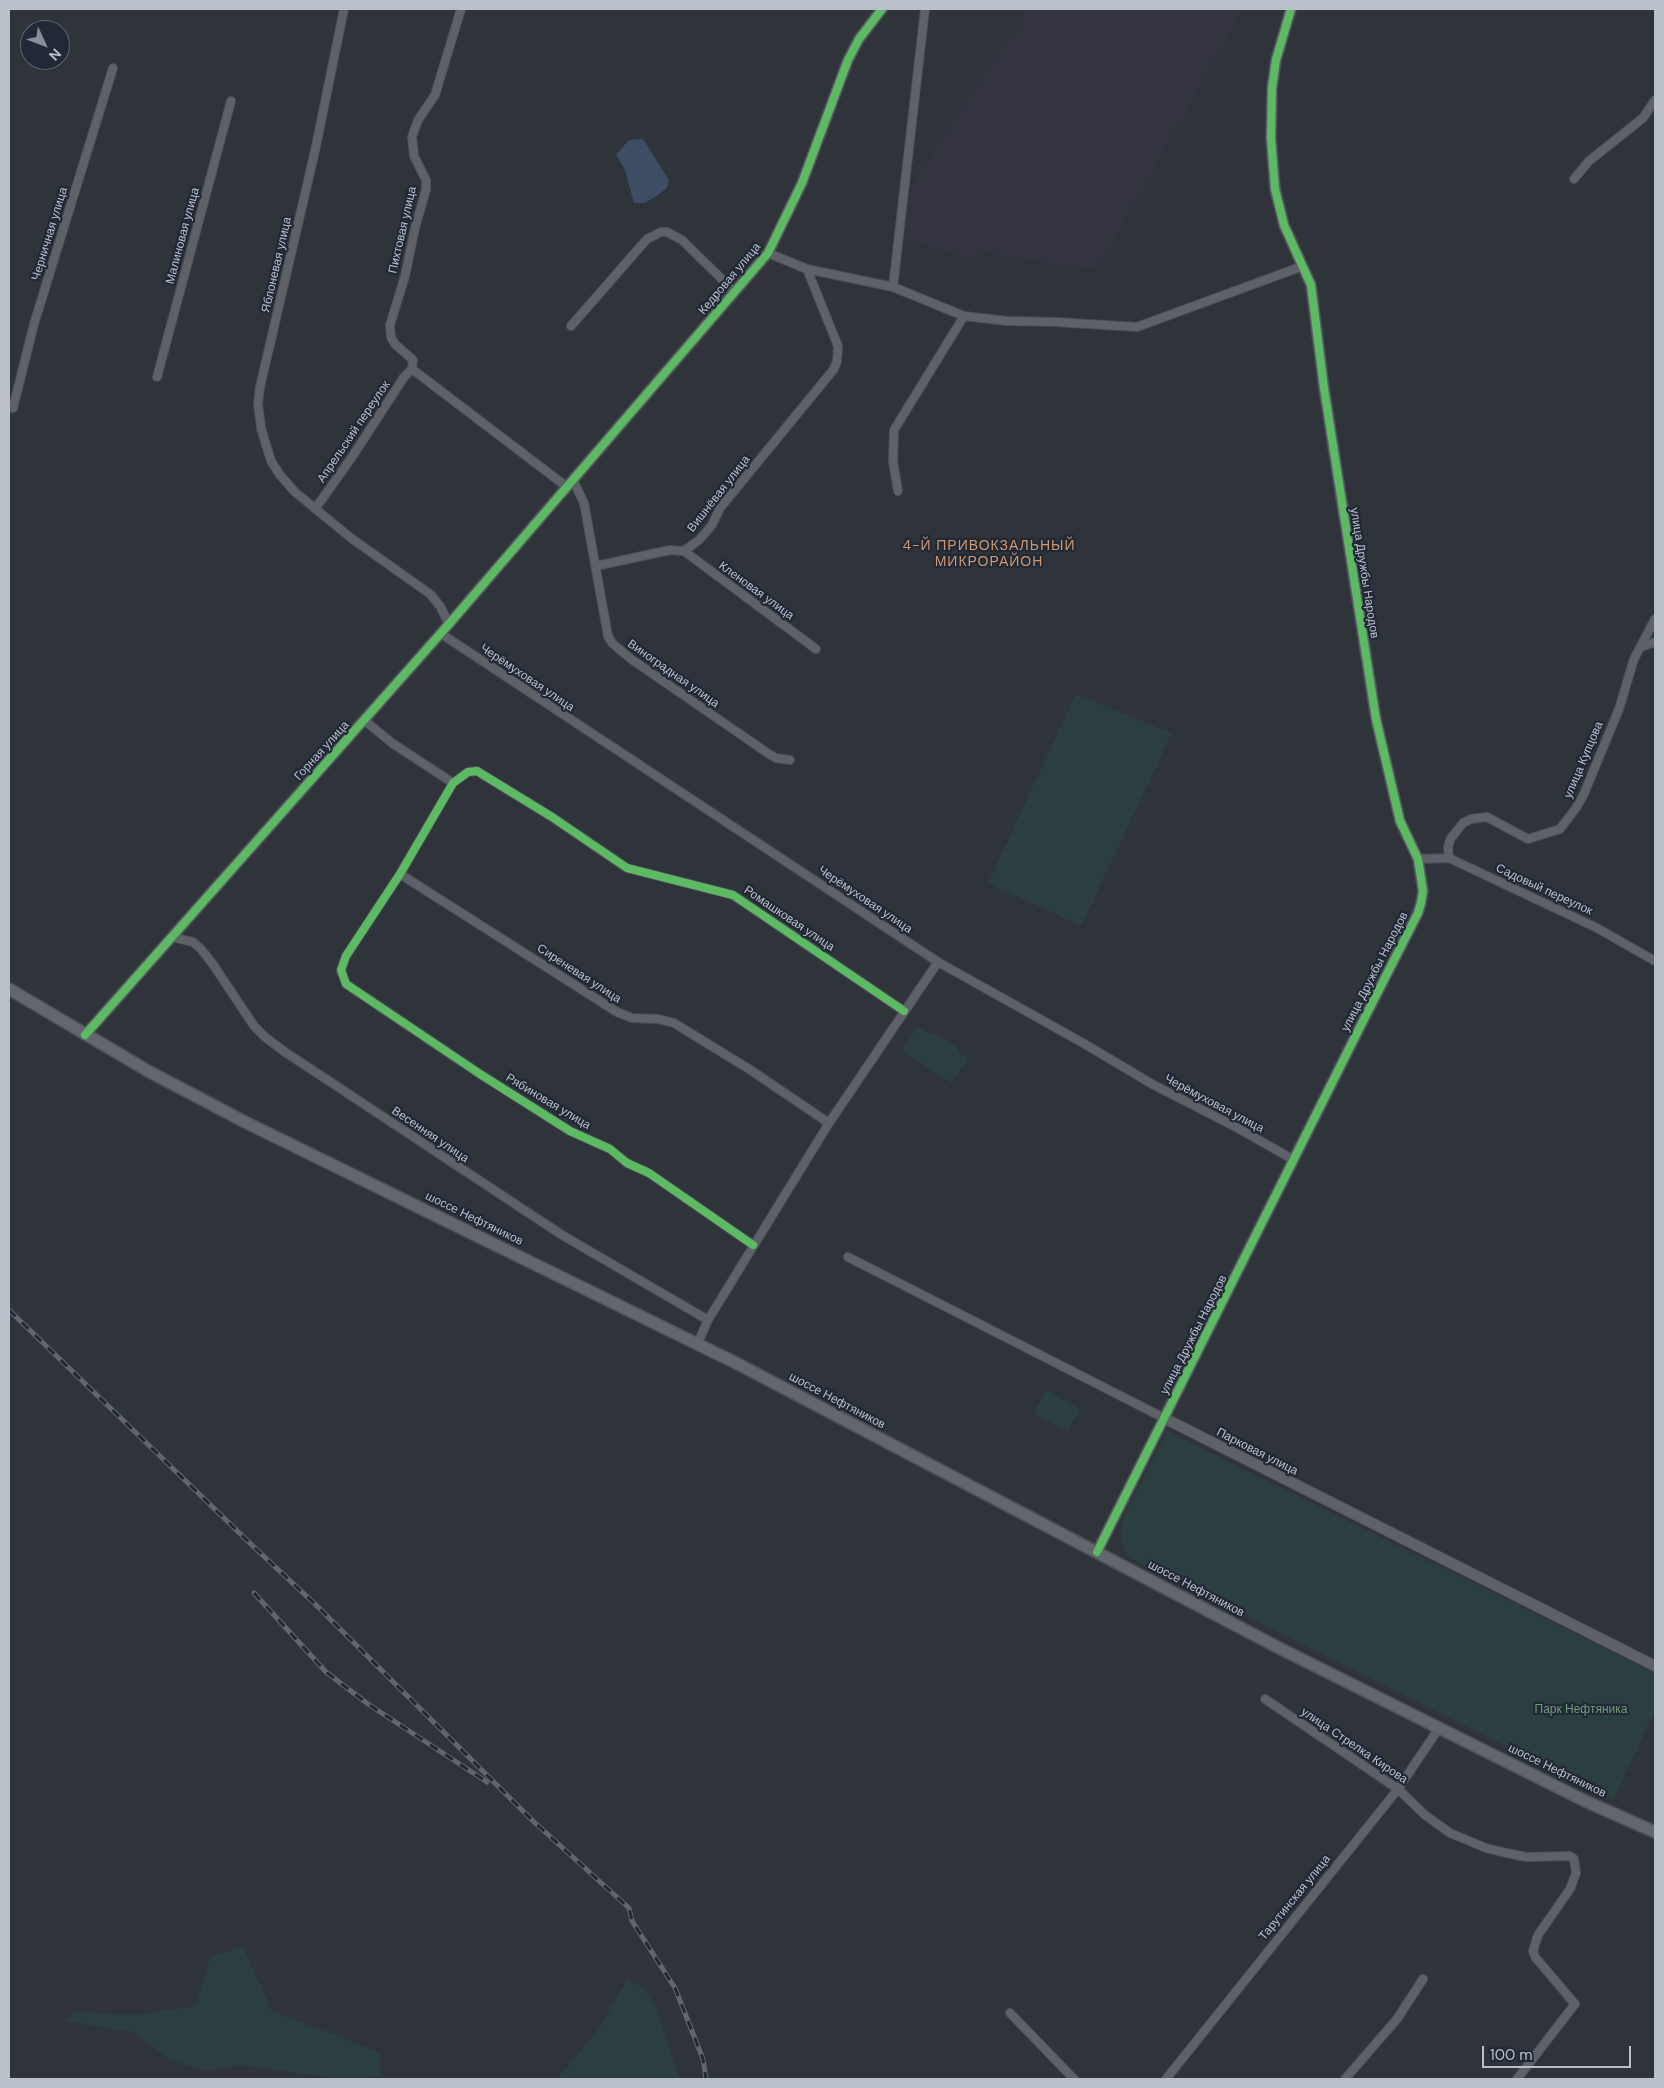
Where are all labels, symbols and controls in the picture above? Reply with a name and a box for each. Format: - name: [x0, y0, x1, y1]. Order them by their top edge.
- north arrow: [20, 20, 70, 70]
- text: N: [45, 45, 65, 64]
- street label: Пихтовая улица: [386, 185, 420, 275]
- street label: Черничная улица: [29, 186, 71, 282]
- street label: Малиновая улица: [163, 186, 203, 286]
- street label: Яблоневая улица: [259, 216, 295, 314]
- street label: Кедровая улица: [696, 240, 764, 318]
- street label: Апрельский переулок: [315, 378, 393, 486]
- street label: Вишнёвая улица: [685, 453, 753, 535]
- street label: улица Дружбы Народов: [1347, 507, 1381, 639]
- district label: 4-Й ПРИВОКЗАЛЬНЫЙ МИКРОРАЙОН: [900, 538, 1078, 570]
- street label: Кленовая улица: [716, 559, 796, 623]
- street label: Виноградная улица: [624, 637, 722, 711]
- street label: Черёмуховая улица: [477, 641, 577, 715]
- street label: Горная улица: [292, 718, 352, 784]
- street label: улица Купцова: [1561, 719, 1607, 801]
- street label: Садовый переулок: [1493, 861, 1595, 919]
- street label: Черёмуховая улица: [815, 863, 915, 937]
- street label: Ромашковая улица: [741, 883, 837, 955]
- street label: улица Дружбы Народов: [1339, 910, 1411, 1034]
- street label: Сиреневая улица: [534, 941, 624, 1007]
- street label: Рябиновая улица: [503, 1071, 593, 1133]
- street label: Черёмуховая улица: [1162, 1072, 1266, 1136]
- street label: Весенняя улица: [389, 1104, 471, 1166]
- street label: шоссе Нефтяников: [423, 1189, 525, 1249]
- street label: улица Дружбы Народов: [1158, 1273, 1230, 1397]
- street label: шоссе Нефтяников: [786, 1370, 888, 1432]
- street label: Парковая улица: [1214, 1425, 1300, 1479]
- street label: шоссе Нефтяников: [1145, 1558, 1247, 1620]
- park label: Парк Нефтяника: [1535, 1703, 1627, 1717]
- street label: улица Стрелка Кирова: [1298, 1705, 1410, 1787]
- street label: шоссе Нефтяников: [1506, 1741, 1608, 1801]
- street label: Тарутинская улица: [1256, 1852, 1334, 1944]
- scale bar: [1484, 2036, 1633, 2068]
- text: 100 m: [1490, 2045, 1533, 2065]

